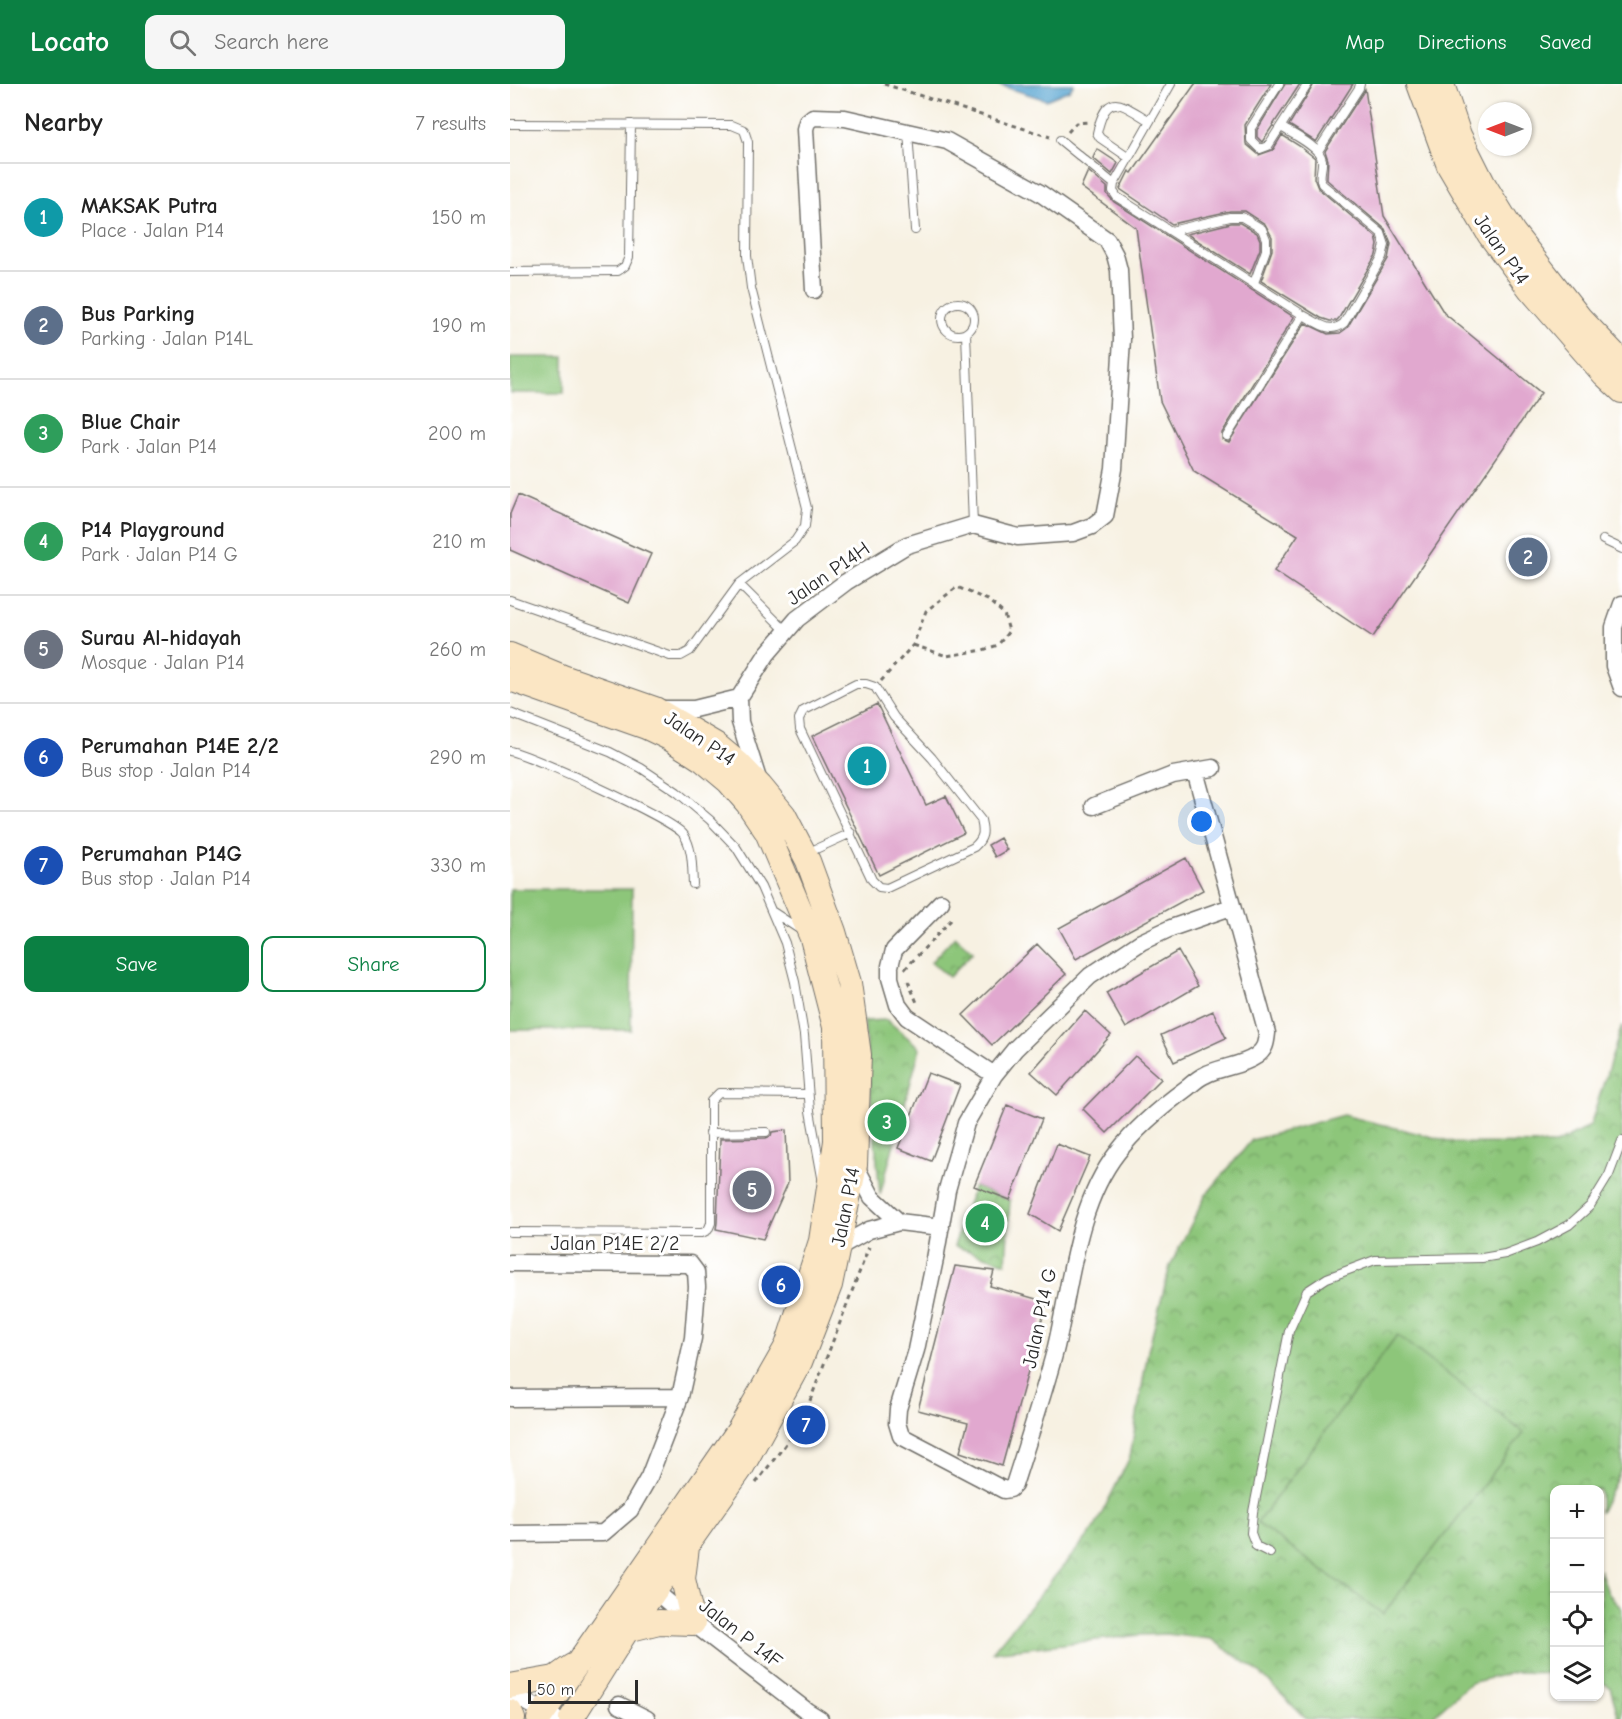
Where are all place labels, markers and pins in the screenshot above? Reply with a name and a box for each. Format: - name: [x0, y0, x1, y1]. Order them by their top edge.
- pin: 2: [1508, 534, 1548, 580]
- pin: 1: [848, 744, 886, 788]
- pin: 3: [868, 1100, 907, 1144]
- pin: 5: [732, 1168, 772, 1212]
- pin: 4: [966, 1200, 1004, 1246]
- pin: 6: [762, 1262, 800, 1308]
- pin: 7: [786, 1402, 826, 1448]

